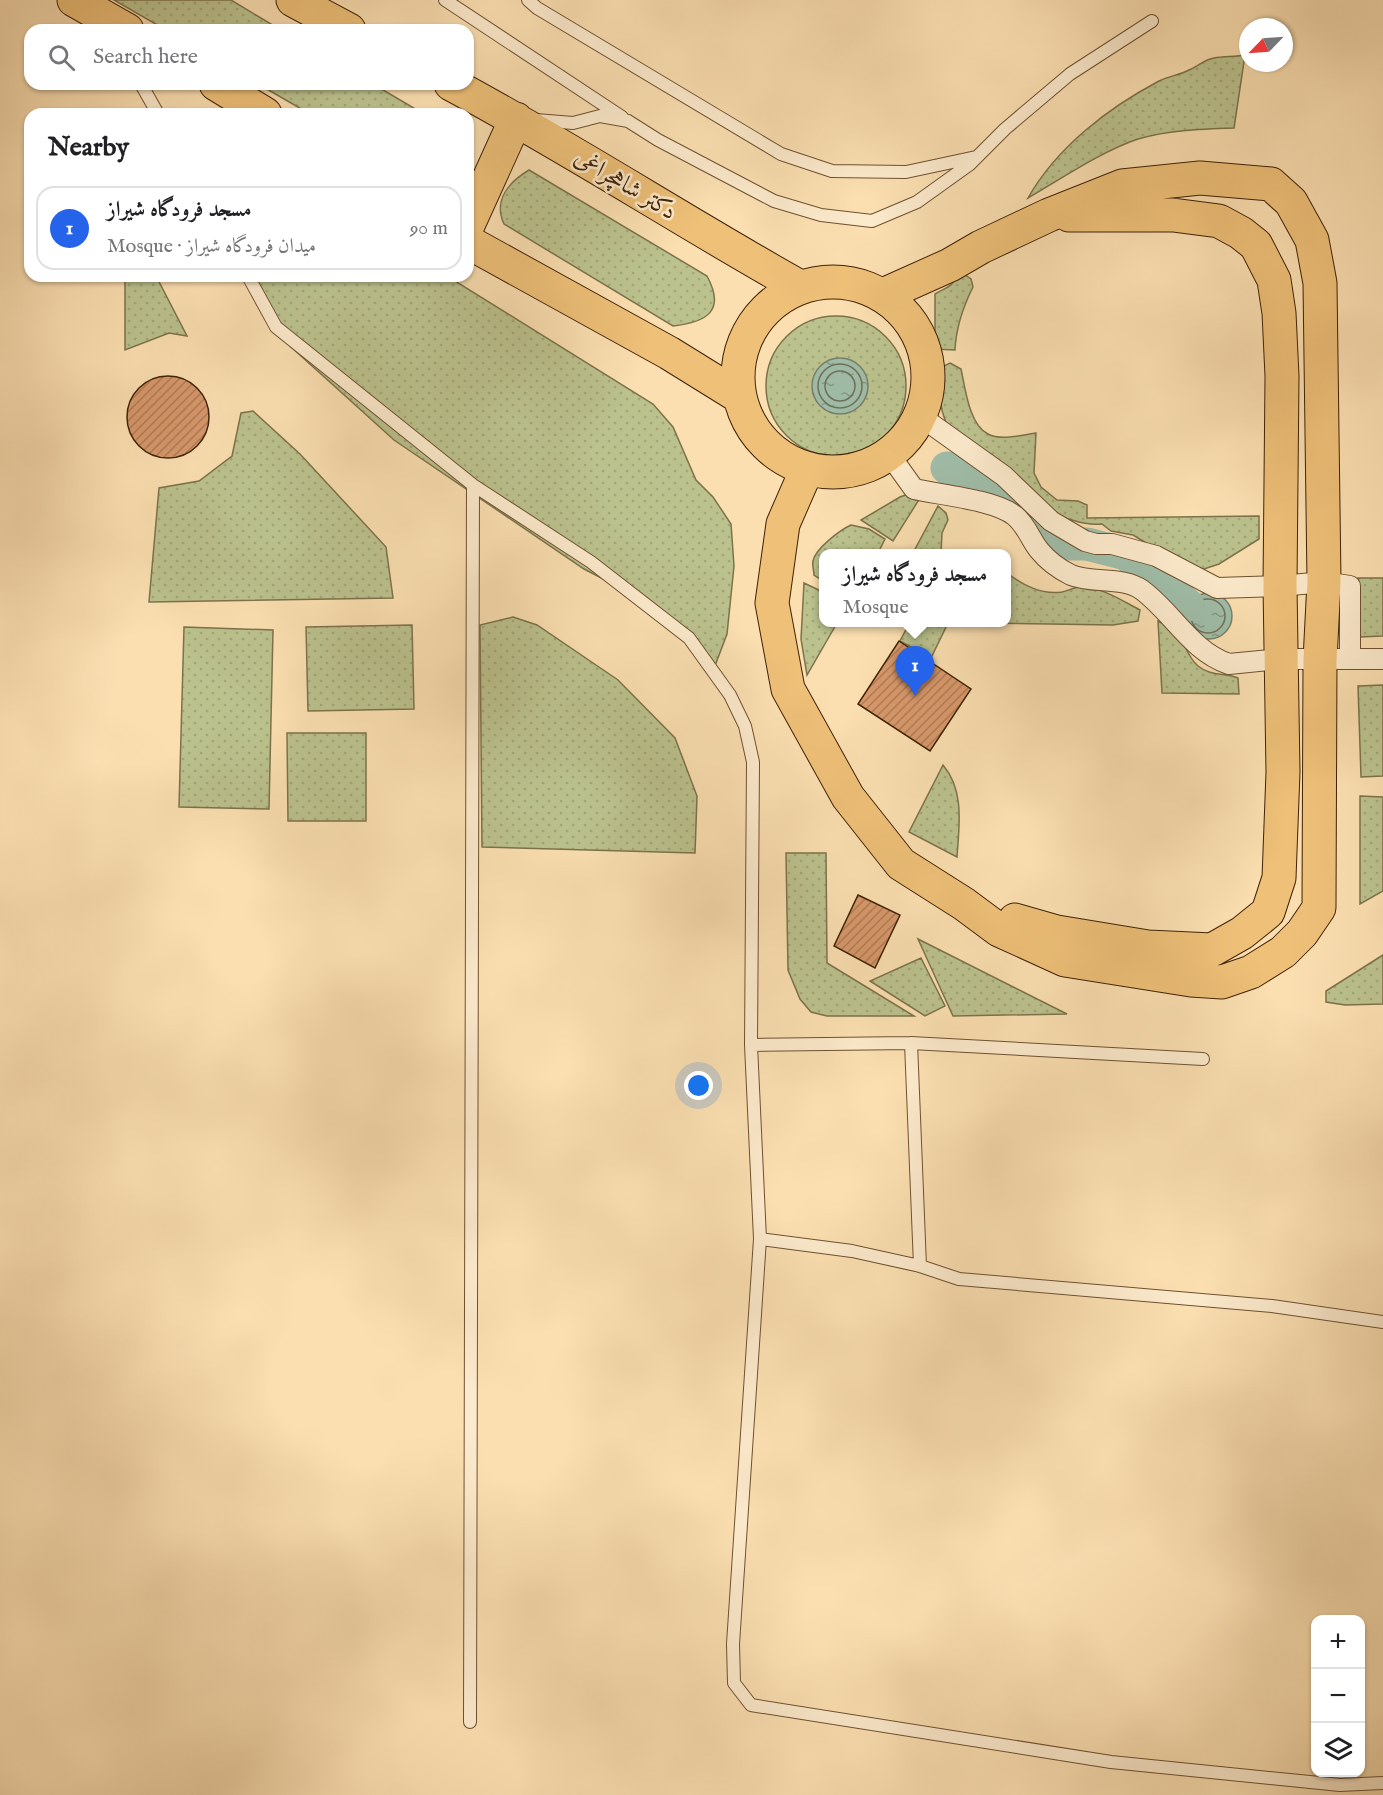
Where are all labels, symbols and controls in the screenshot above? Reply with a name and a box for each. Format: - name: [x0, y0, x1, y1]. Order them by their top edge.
- north arrow: [1239, 18, 1293, 72]
- search box: [24, 24, 474, 90]
- icon: search: [45, 41, 78, 74]
- text: Search here: [93, 43, 198, 71]
- text: Nearby: [48, 131, 129, 164]
- street label: دکتر شاهچراغی: [568, 142, 682, 228]
- text: مسجد فرودگاه شیراز: [107, 196, 252, 224]
- text: 1: [66, 216, 73, 241]
- text: 90 m: [410, 216, 448, 241]
- text: Mosque · میدان فرودگاه شیراز: [107, 234, 316, 259]
- popup: [819, 549, 1011, 627]
- text: مسجد فرودگاه شیراز: [843, 561, 987, 589]
- text: Mosque: [843, 595, 909, 620]
- pin: 1: [896, 646, 934, 696]
- your location: [684, 1071, 713, 1100]
- map controls: [1311, 1615, 1365, 1777]
- button: +: [1311, 1615, 1365, 1669]
- button: −: [1311, 1669, 1365, 1723]
- button: layers: [1311, 1723, 1365, 1777]

